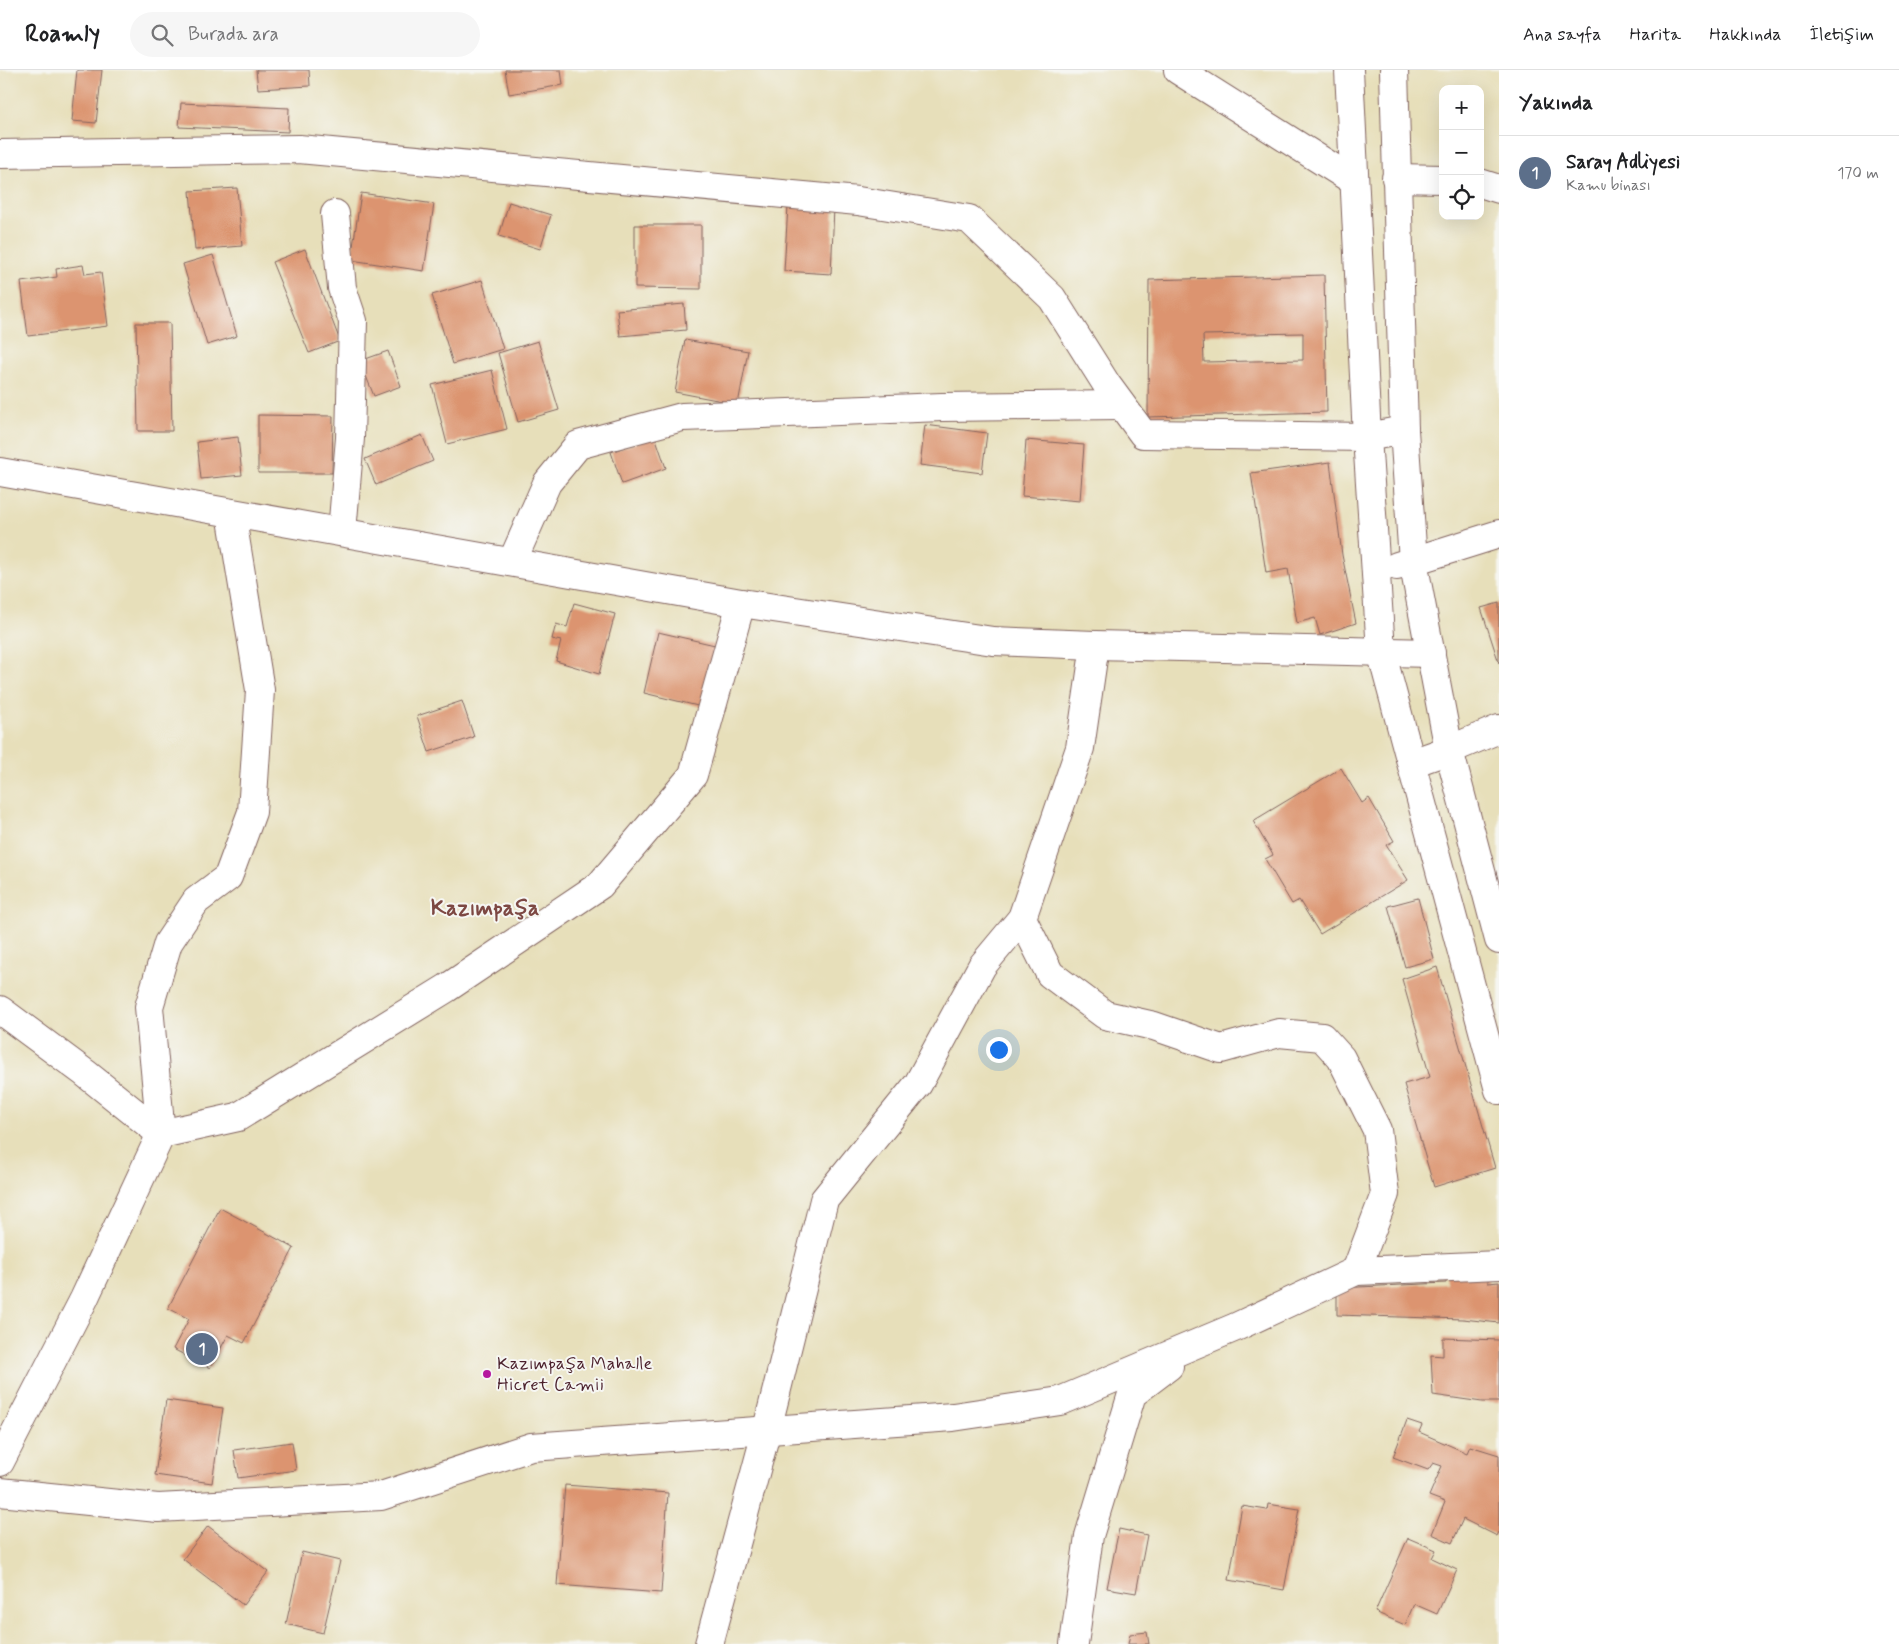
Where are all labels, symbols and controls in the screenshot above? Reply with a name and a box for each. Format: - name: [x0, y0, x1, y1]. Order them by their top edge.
- search box: [130, 12, 480, 57]
- text: Roamly: [25, 19, 100, 50]
- icon: search: [148, 21, 176, 49]
- text: Burada ara: [188, 22, 279, 47]
- text: Ana sayfa: [1523, 23, 1602, 47]
- text: Harita: [1630, 23, 1681, 47]
- text: Hakkında: [1709, 23, 1782, 47]
- text: İletişim: [1810, 23, 1874, 47]
- map controls: [1439, 85, 1484, 220]
- button: +: [1439, 85, 1484, 130]
- text: Yakında: [1519, 89, 1593, 117]
- button: −: [1439, 130, 1484, 175]
- text: Saray Adliyesi: [1566, 150, 1680, 175]
- text: 1: [1531, 163, 1539, 184]
- text: 170 m: [1837, 163, 1879, 184]
- button: locate: [1439, 175, 1484, 220]
- text: Kamu binası: [1566, 175, 1651, 196]
- district label: Kazımpaşa: [431, 895, 539, 923]
- your location: [986, 1037, 1012, 1063]
- pin: 1: [186, 1330, 218, 1368]
- place label: Kazımpaşa Mahalle Hicret Camii: [497, 1352, 652, 1397]
- marker: Kazımpaşa Mahalle Hicret Camii: [481, 1368, 493, 1380]

